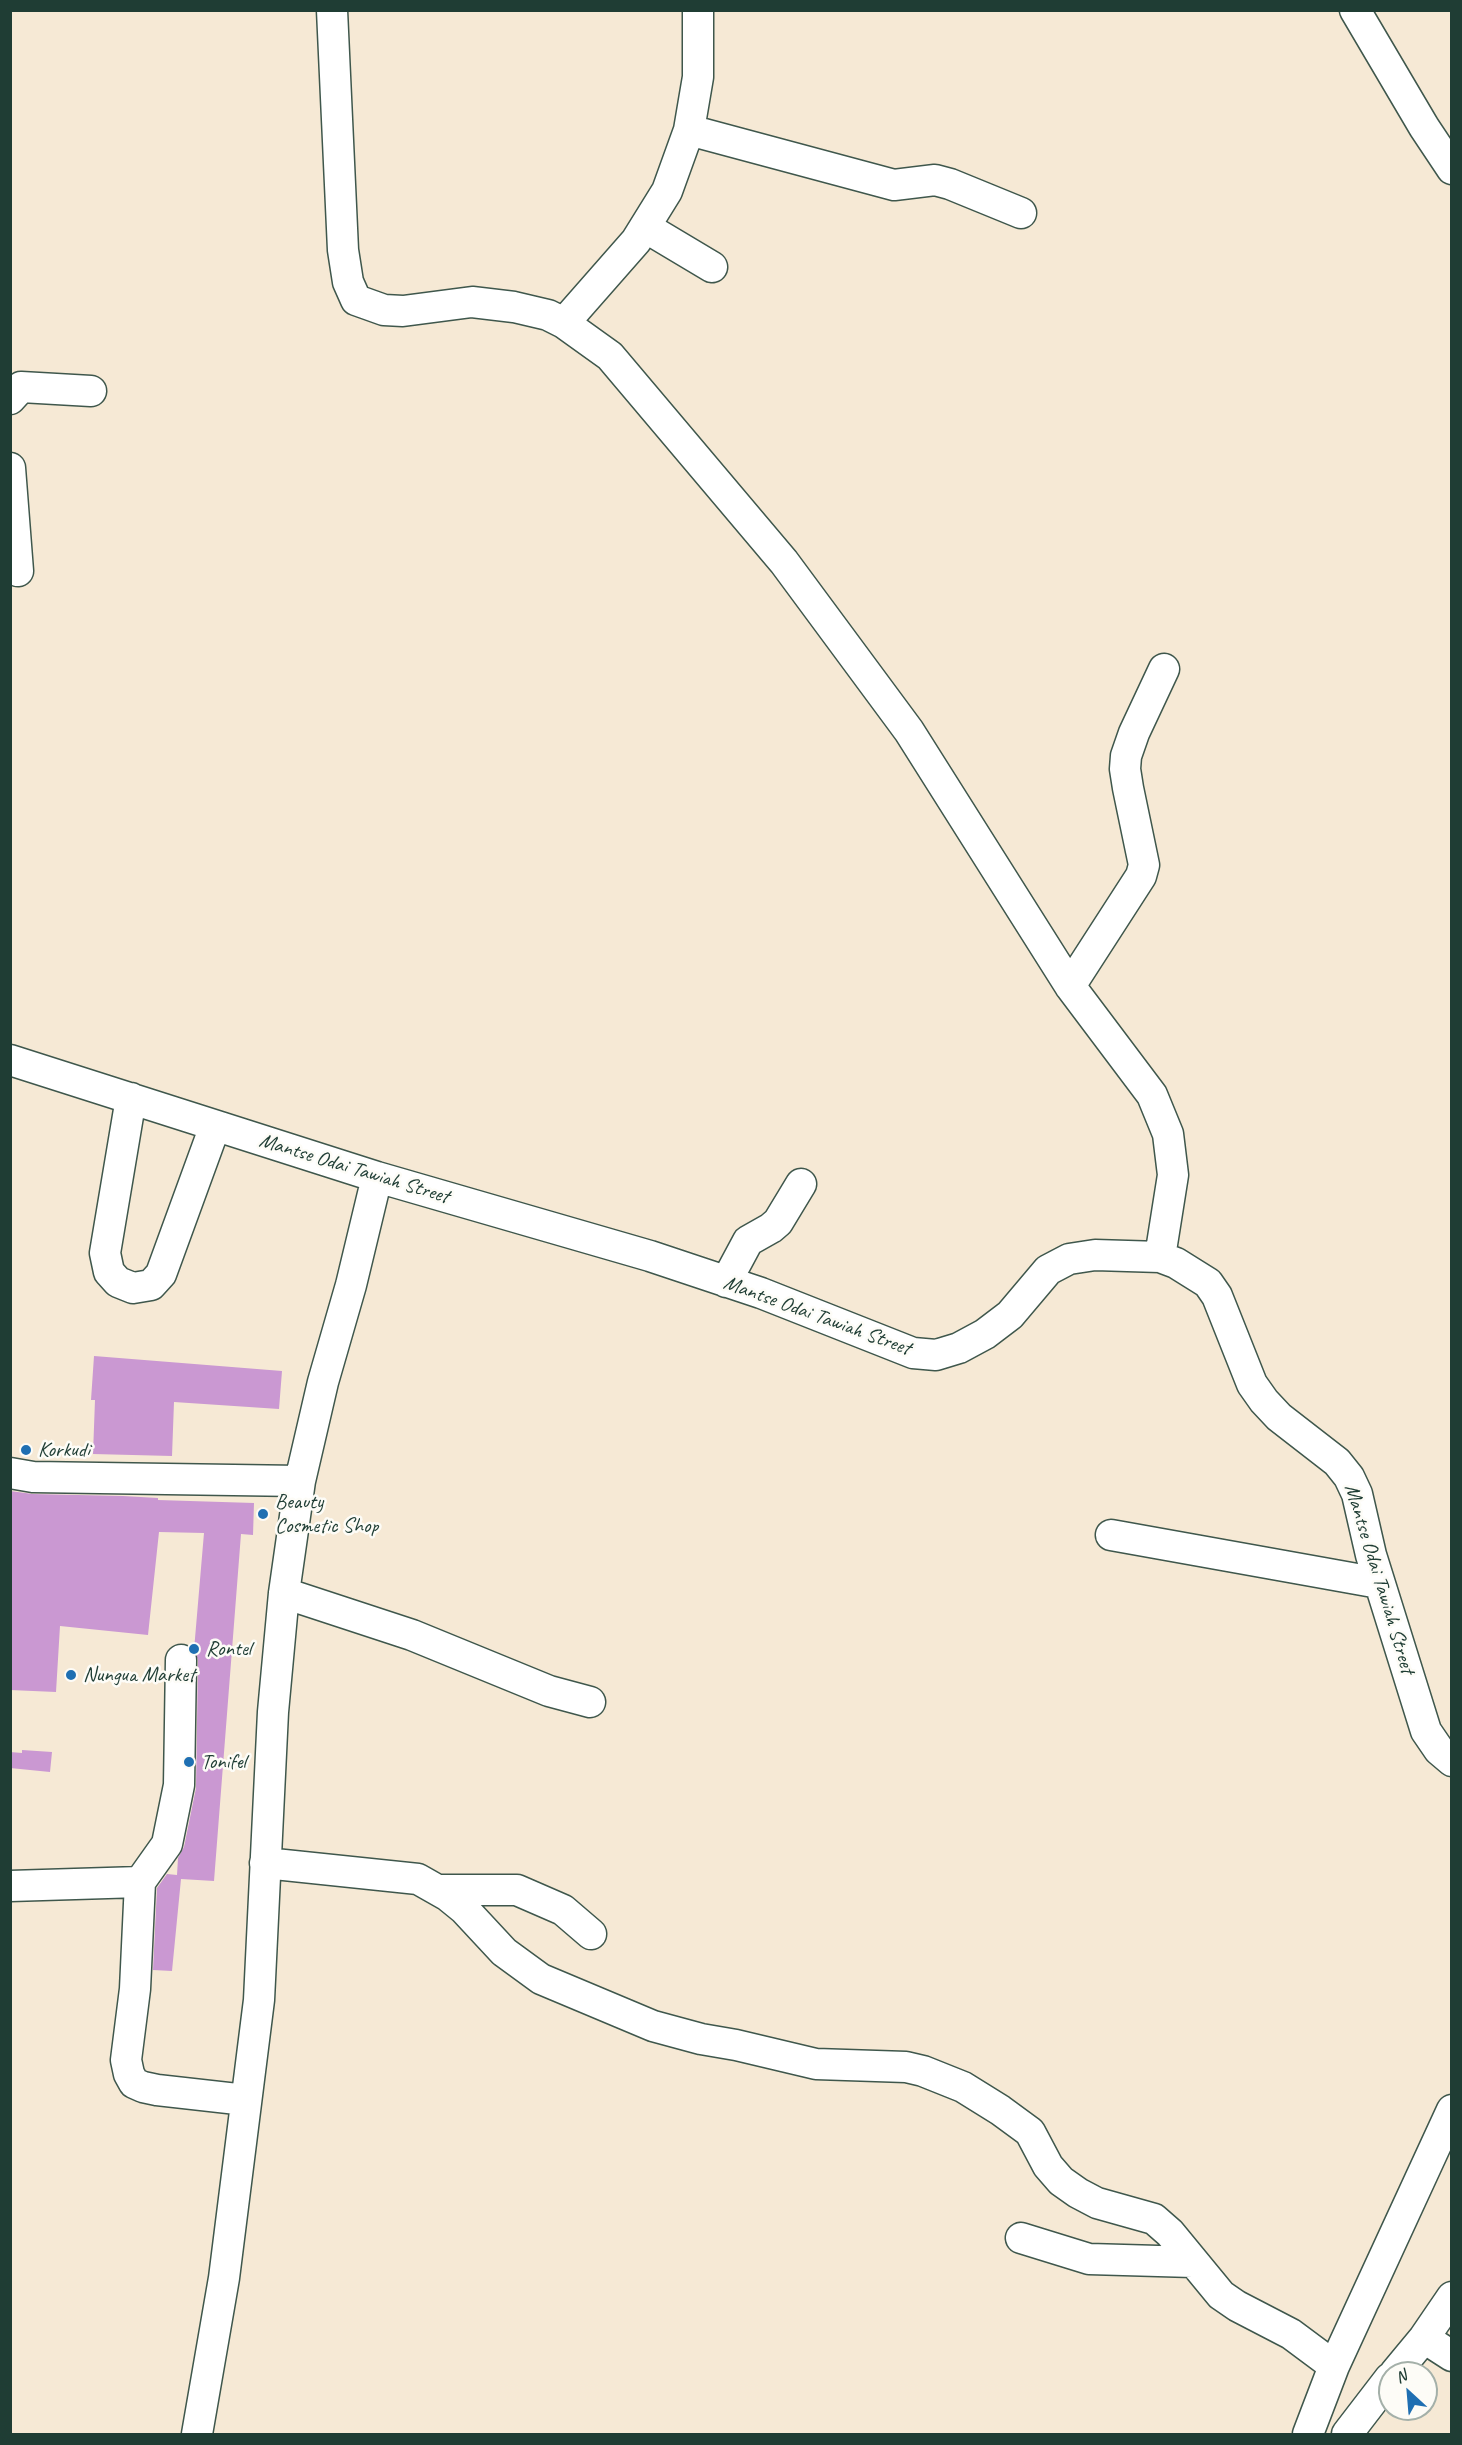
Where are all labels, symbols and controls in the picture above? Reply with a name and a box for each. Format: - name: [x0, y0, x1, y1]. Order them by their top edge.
- street label: Mantse Odai Tawiah Street: [256, 1128, 452, 1210]
- street label: Mantse Odai Tawiah Street: [720, 1270, 914, 1362]
- place label: Korkudi: [38, 1437, 90, 1463]
- marker: Korkudi: [19, 1443, 33, 1457]
- street label: Mantse Odai Tawiah Street: [1338, 1481, 1420, 1677]
- place label: Beauty Cosmetic Shop: [275, 1489, 378, 1539]
- marker: Beauty Cosmetic Shop: [256, 1507, 270, 1521]
- place label: Rontel: [206, 1636, 251, 1662]
- marker: Rontel: [187, 1642, 201, 1656]
- place label: Nungua Market: [83, 1662, 195, 1688]
- marker: Nungua Market: [64, 1668, 78, 1682]
- place label: Tonifel: [201, 1749, 246, 1775]
- marker: Tonifel: [182, 1755, 196, 1769]
- north arrow: [1378, 2361, 1438, 2421]
- text: N: [1392, 2365, 1410, 2388]

